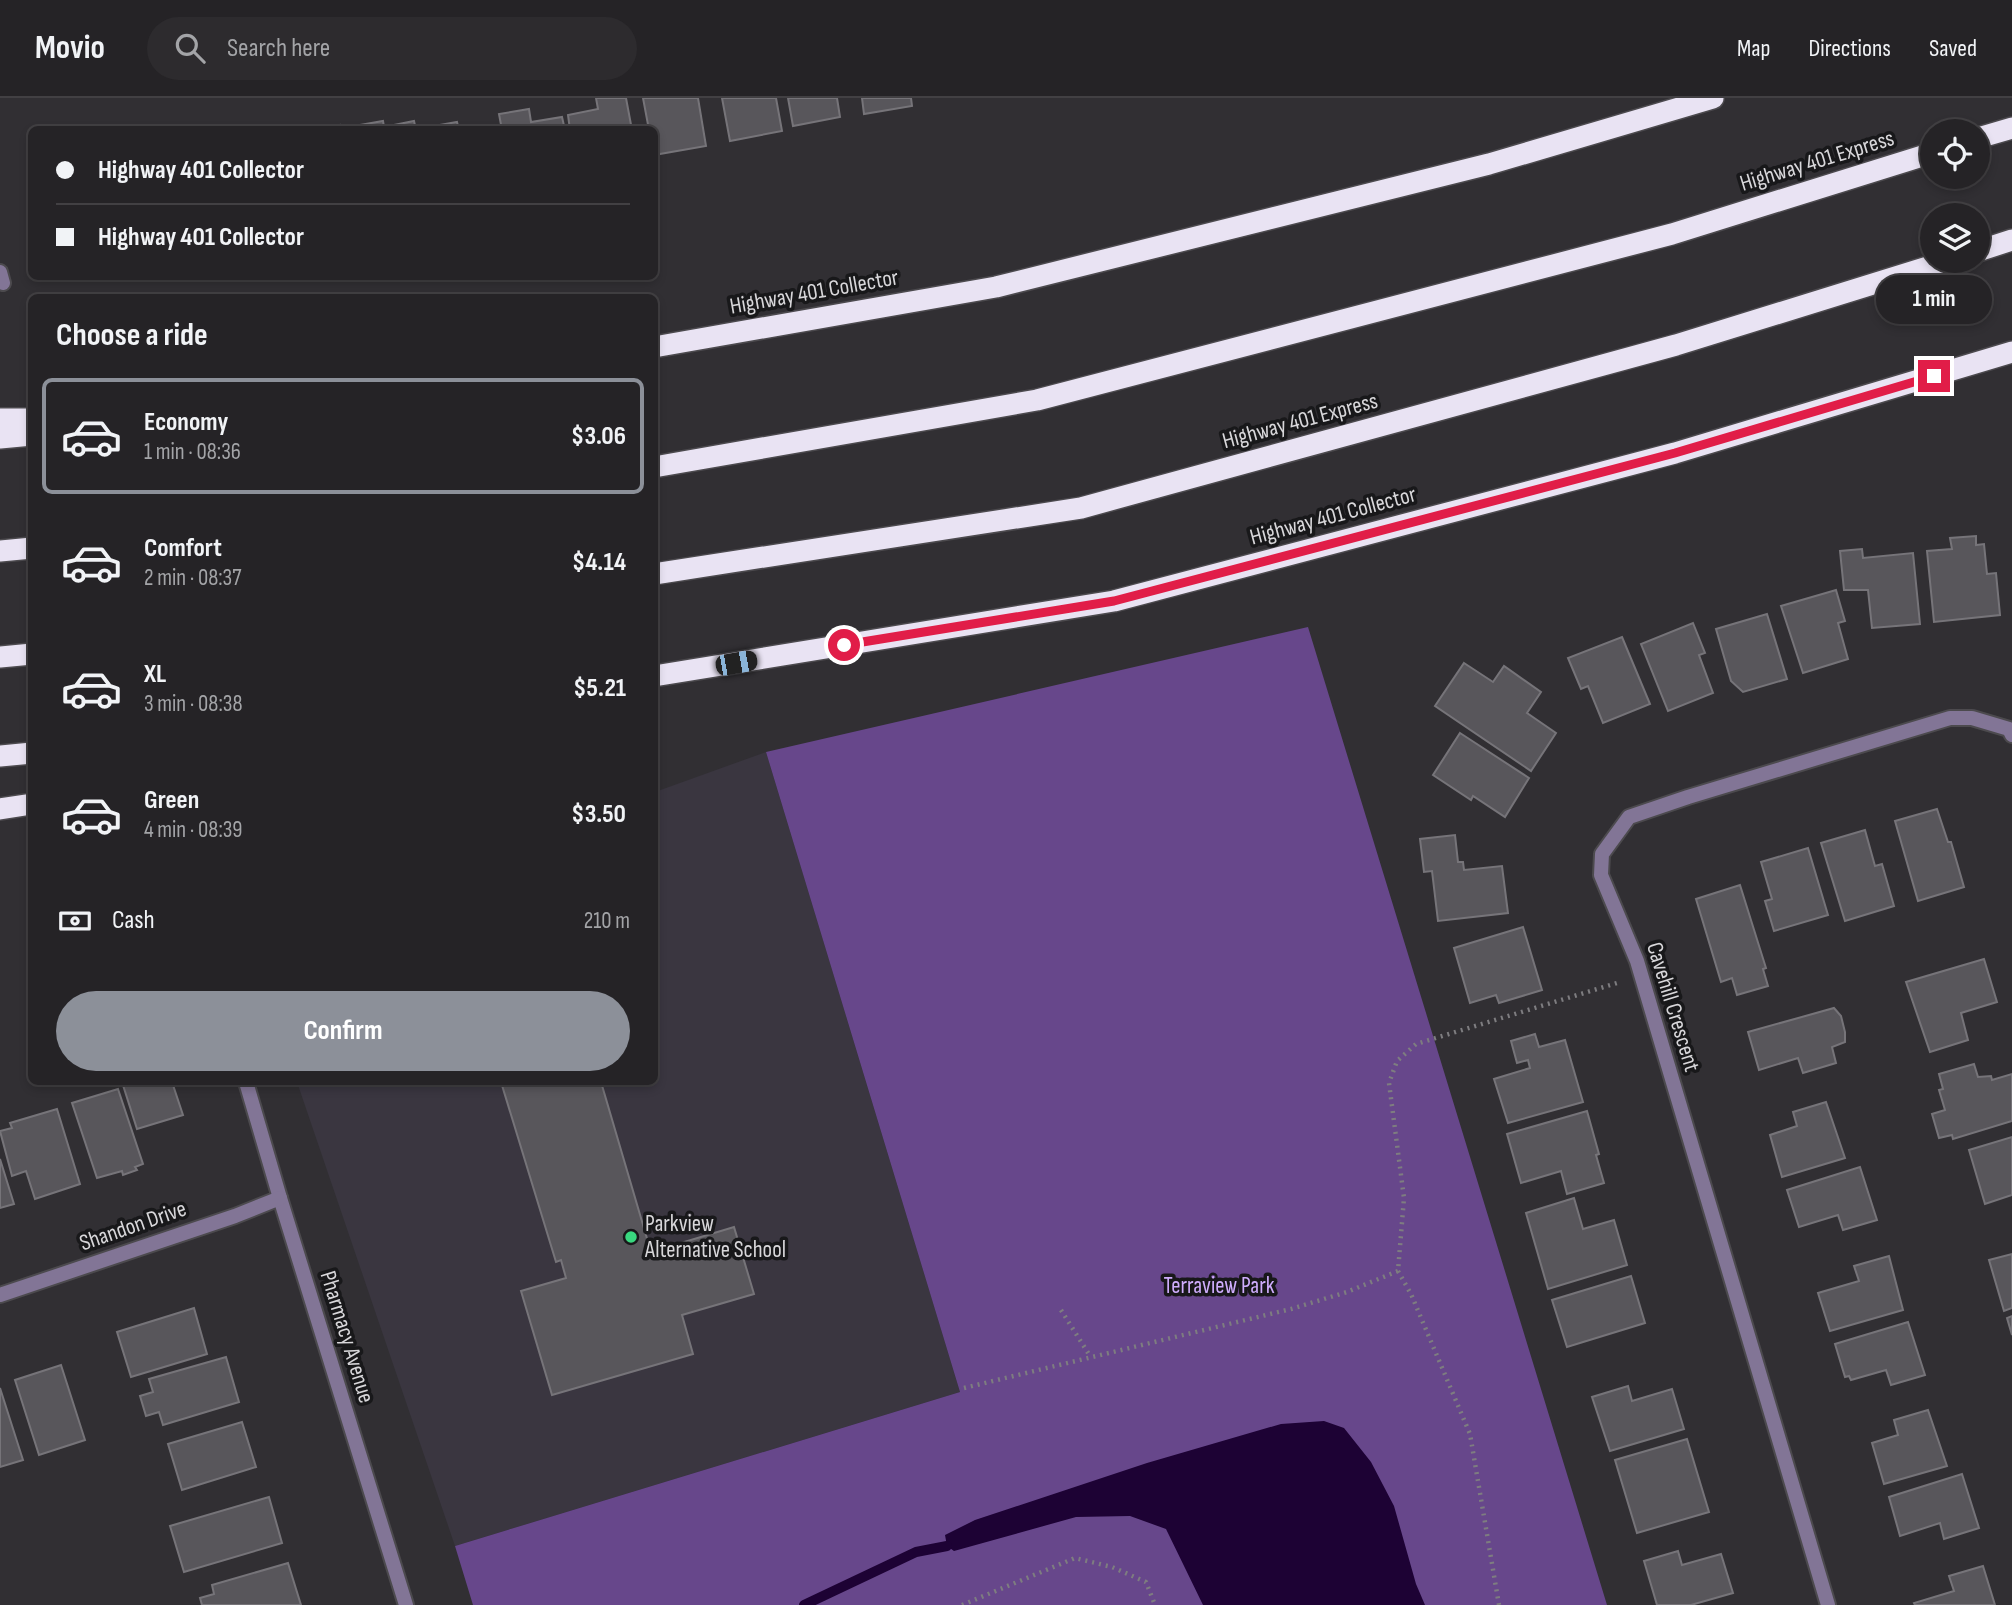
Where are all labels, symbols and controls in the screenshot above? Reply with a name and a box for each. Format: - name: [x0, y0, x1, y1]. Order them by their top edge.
- search box: [147, 17, 637, 80]
- text: Movio: [35, 28, 105, 68]
- icon: search: [171, 29, 209, 67]
- text: Search here: [227, 33, 330, 64]
- text: Map: [1737, 34, 1770, 63]
- text: Directions: [1808, 34, 1891, 63]
- text: Saved: [1929, 34, 1977, 63]
- map controls: [1920, 119, 1990, 273]
- button: locate: [1920, 119, 1990, 189]
- street label: Highway 401 Express: [1737, 124, 1897, 198]
- text: Highway 401 Collector: [98, 155, 304, 186]
- button: layers: [1920, 203, 1990, 273]
- text: Highway 401 Collector: [98, 222, 304, 253]
- street label: Highway 401 Collector: [727, 263, 901, 321]
- callout: 1 min: [1876, 274, 1992, 324]
- text: 1 min: [1913, 285, 1955, 313]
- text: Choose a ride: [56, 316, 208, 355]
- route end: [1918, 360, 1950, 392]
- street label: Highway 401 Express: [1219, 387, 1381, 455]
- icon: car: [60, 405, 123, 468]
- text: Economy: [144, 407, 228, 438]
- text: $3.06: [571, 421, 626, 452]
- text: 1 min · 08:36: [144, 438, 241, 466]
- street label: Highway 401 Collector: [1247, 480, 1419, 552]
- icon: car: [60, 531, 123, 594]
- text: Comfort: [144, 533, 222, 564]
- text: $4.14: [572, 547, 626, 578]
- text: 2 min · 08:37: [144, 564, 241, 592]
- route start: [828, 629, 860, 661]
- car: [714, 649, 759, 677]
- icon: car: [60, 657, 123, 720]
- text: XL: [144, 659, 166, 690]
- text: $5.21: [573, 673, 626, 704]
- text: 3 min · 08:38: [144, 690, 242, 718]
- icon: car: [60, 783, 123, 846]
- text: Green: [144, 785, 199, 816]
- text: $3.50: [571, 799, 626, 830]
- text: 4 min · 08:39: [144, 816, 243, 844]
- icon: cash: [56, 902, 94, 940]
- text: Cash: [112, 905, 155, 936]
- text: 210 m: [584, 907, 630, 935]
- street label: Cavehill Crescent: [1640, 939, 1706, 1075]
- button: Confirm: [56, 991, 630, 1071]
- street label: Shandon Drive: [76, 1195, 190, 1257]
- place label: Parkview Alternative School: [644, 1210, 786, 1264]
- marker: Parkview Alternative School: [623, 1229, 639, 1245]
- street label: Pharmacy Avenue: [314, 1268, 380, 1406]
- park label: Terraview Park: [1163, 1272, 1275, 1300]

